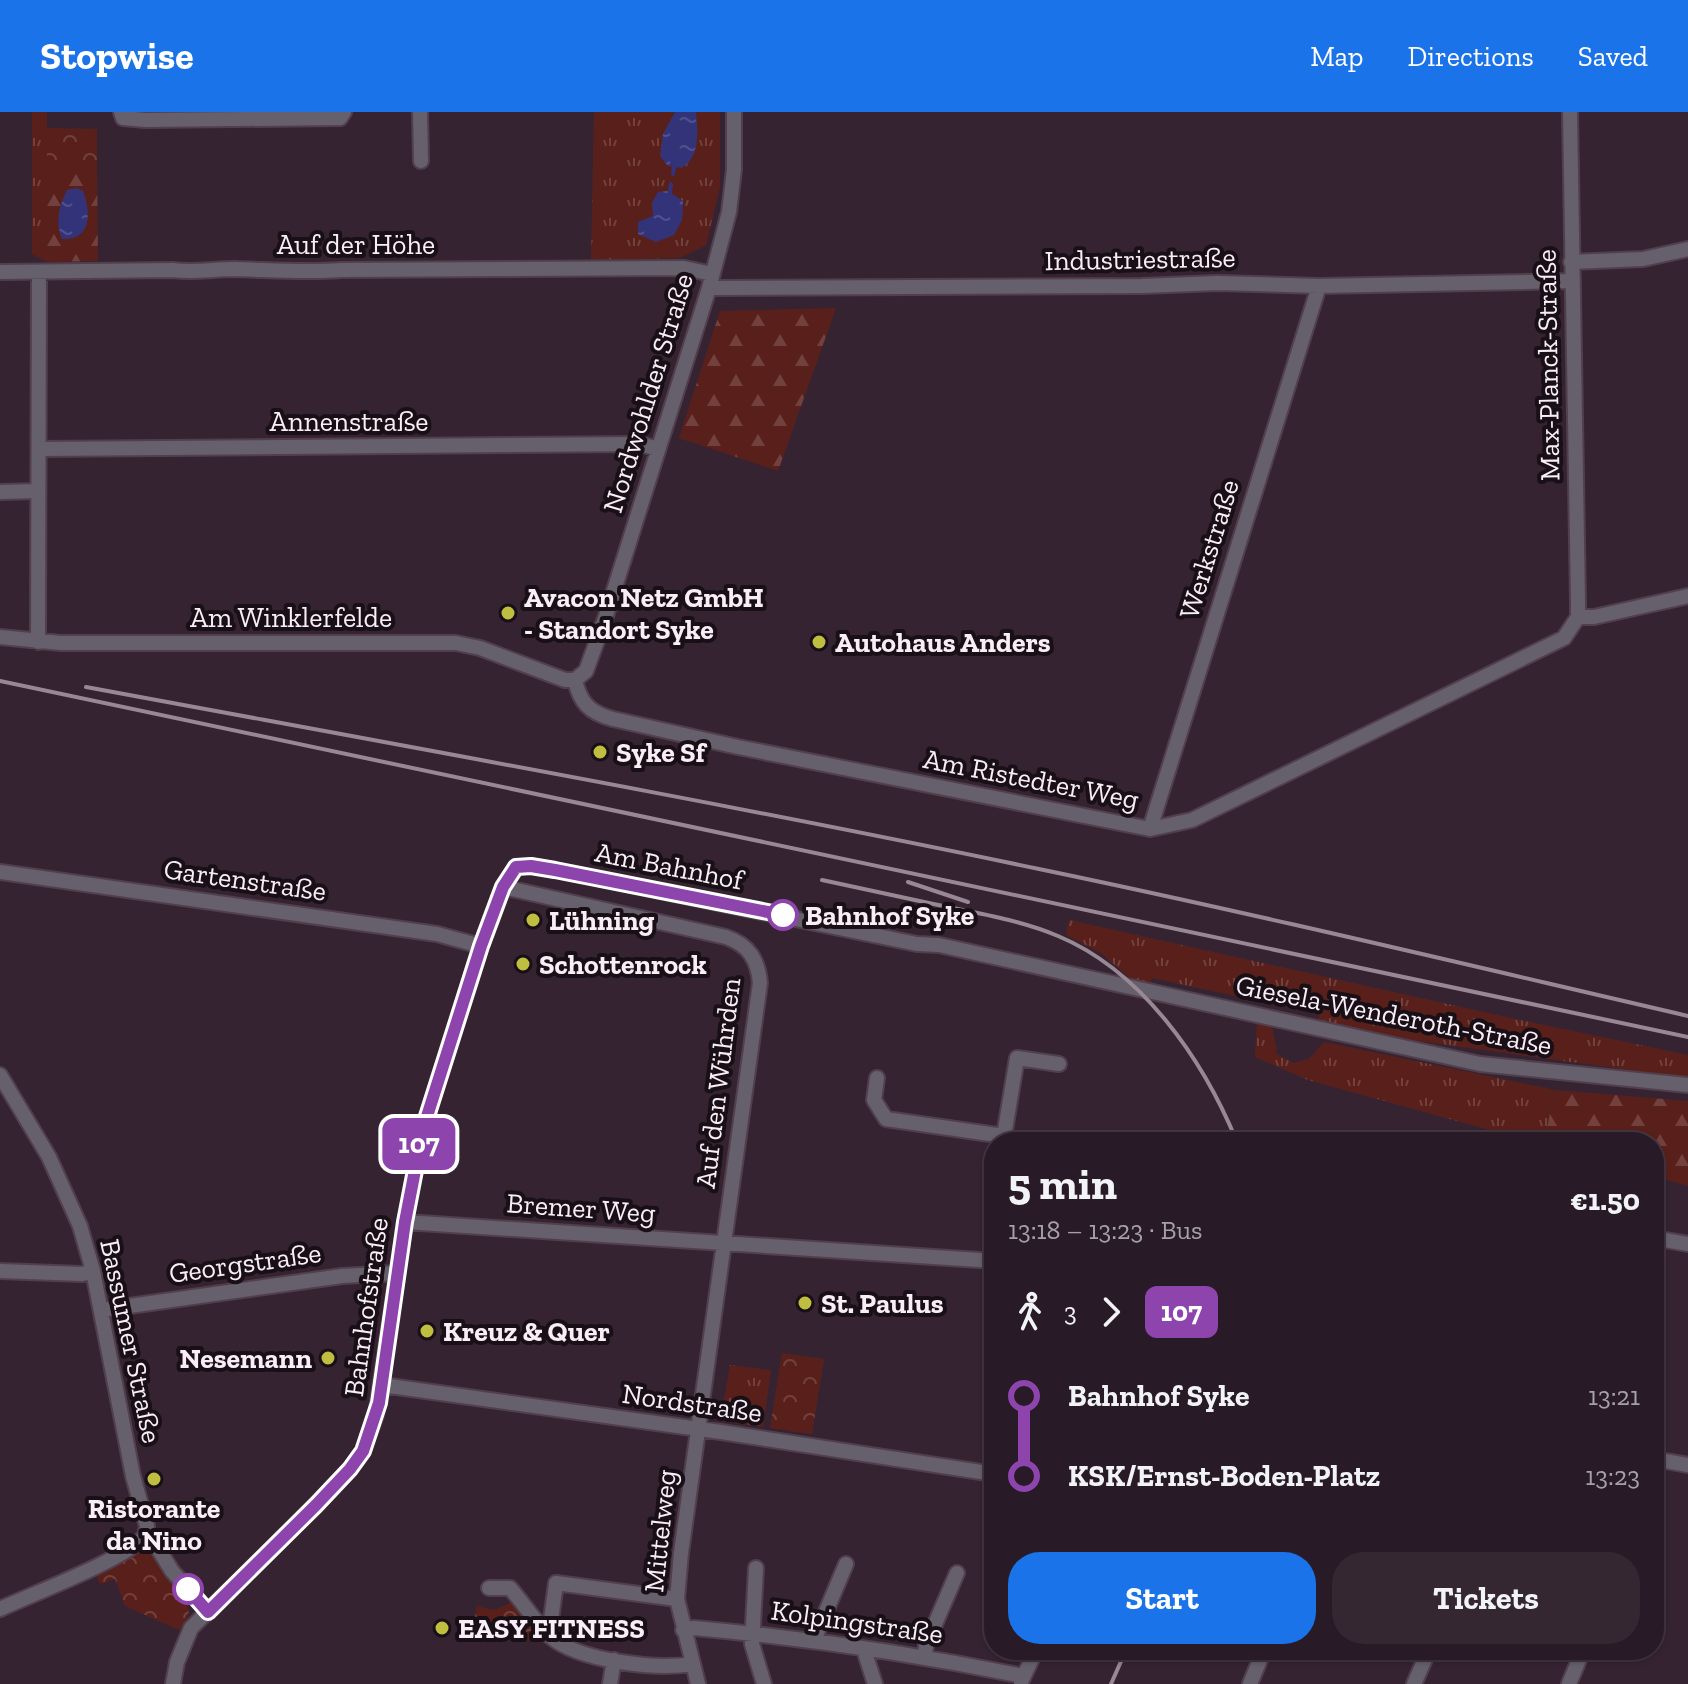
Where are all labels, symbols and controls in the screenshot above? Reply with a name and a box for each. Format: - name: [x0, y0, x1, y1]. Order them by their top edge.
- text: Stopwise: [40, 33, 194, 79]
- text: Map: [1310, 40, 1363, 73]
- text: Directions: [1407, 40, 1534, 73]
- text: Saved: [1578, 40, 1648, 73]
- street label: Auf der Höhe: [277, 228, 435, 261]
- street label: Industriestraße: [1044, 241, 1236, 277]
- street label: Max-Planck-Straße: [1529, 249, 1567, 481]
- street label: Nordwohlder Straße: [596, 270, 700, 516]
- street label: Annenstraße: [270, 405, 428, 438]
- street label: Werkstraße: [1172, 476, 1246, 622]
- place label: Avacon Netz GmbH - Standort Syke: [524, 581, 764, 646]
- street label: Am Winklerfelde: [190, 601, 392, 634]
- marker: Avacon Netz GmbH - Standort Syke: [499, 604, 517, 622]
- place label: Autohaus Anders: [835, 626, 1051, 659]
- marker: Autohaus Anders: [810, 633, 828, 651]
- place label: Syke Sf: [616, 736, 707, 769]
- street label: Am Ristedter Weg: [921, 742, 1141, 816]
- marker: Syke Sf: [591, 743, 609, 761]
- street label: Am Bahnhof: [592, 836, 748, 897]
- street label: Gartenstraße: [162, 852, 328, 908]
- place label: Bahnhof Syke: [805, 899, 974, 932]
- marker: Bahnhof Syke: [768, 900, 798, 930]
- place label: Lühning: [549, 904, 655, 937]
- marker: Lühning: [524, 911, 542, 929]
- place label: Schottenrock: [539, 948, 707, 981]
- marker: Schottenrock: [514, 955, 532, 973]
- street label: Giesela-Wenderoth-Straße: [1233, 968, 1555, 1062]
- street label: Auf den Wührden: [689, 976, 747, 1190]
- line badge: 107: [373, 1118, 465, 1170]
- text: 107: [398, 1127, 440, 1160]
- text: 5 min: [1008, 1157, 1117, 1210]
- text: €1.50: [1570, 1182, 1640, 1218]
- street label: Bremer Weg: [505, 1186, 657, 1230]
- text: 13:18 – 13:23 · Bus: [1008, 1214, 1202, 1246]
- street label: Bahnhofstraße: [337, 1215, 395, 1399]
- street label: Bassumer Straße: [93, 1236, 169, 1446]
- street label: Georgstraße: [167, 1236, 323, 1290]
- place label: St. Paulus: [821, 1287, 944, 1320]
- icon: walk: [1008, 1290, 1052, 1334]
- icon: forward: [1089, 1290, 1133, 1334]
- marker: St. Paulus: [796, 1294, 814, 1312]
- text: 107: [1161, 1295, 1202, 1328]
- text: 3: [1064, 1296, 1077, 1328]
- place label: Kreuz & Quer: [443, 1315, 610, 1348]
- marker: Kreuz & Quer: [418, 1322, 436, 1340]
- place label: Nesemann: [180, 1342, 312, 1375]
- marker: Nesemann: [319, 1349, 337, 1367]
- street label: Nordstraße: [620, 1377, 764, 1429]
- text: Bahnhof Syke: [1068, 1378, 1249, 1414]
- text: 13:21: [1588, 1380, 1640, 1412]
- text: KSK/Ernst-Boden-Platz: [1068, 1458, 1380, 1494]
- text: 13:23: [1585, 1460, 1640, 1492]
- street label: Mittelweg: [637, 1468, 683, 1594]
- marker: Ristorante da Nino: [145, 1470, 163, 1488]
- place label: Ristorante da Nino: [88, 1492, 220, 1557]
- button: Start: [1008, 1552, 1316, 1644]
- button: Tickets: [1332, 1552, 1640, 1644]
- unlabelled marker: [173, 1574, 203, 1604]
- street label: Kolpingstraße: [769, 1594, 945, 1650]
- place label: EASY FITNESS: [458, 1612, 645, 1645]
- marker: EASY FITNESS: [433, 1619, 451, 1637]

